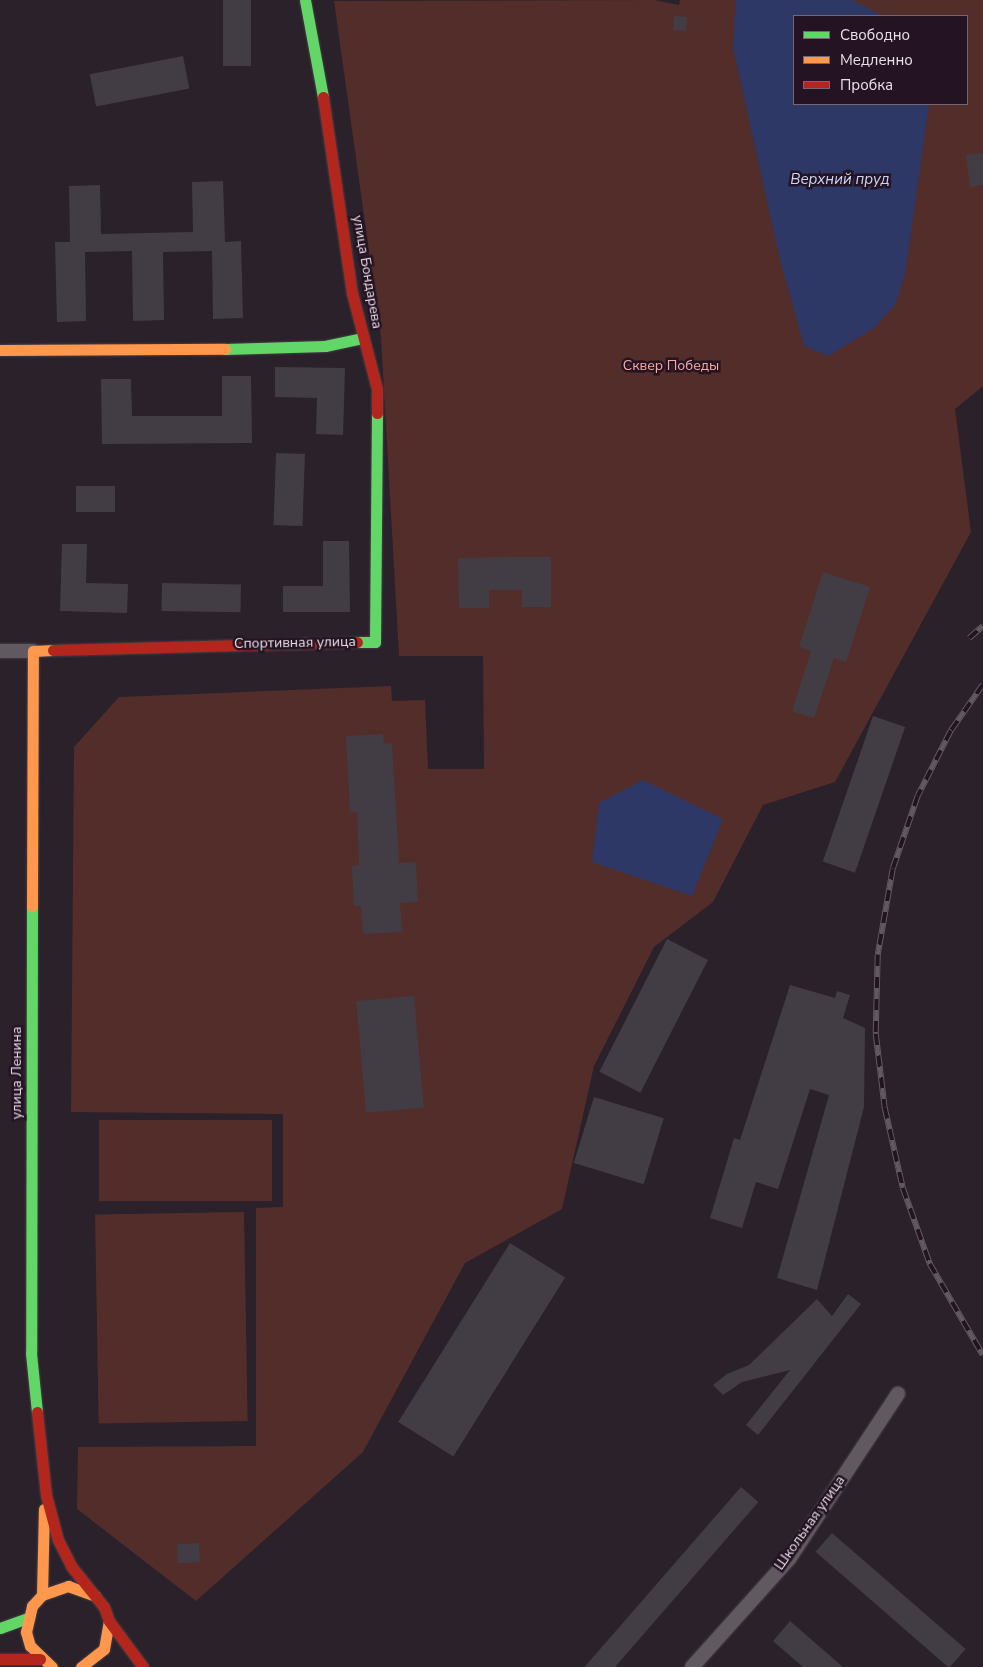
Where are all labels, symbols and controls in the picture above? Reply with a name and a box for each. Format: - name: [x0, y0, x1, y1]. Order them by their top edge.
- legend: [793, 15, 968, 105]
- text: Свободно: [840, 25, 910, 45]
- text: Медленно: [840, 50, 913, 70]
- text: Пробка: [840, 75, 893, 95]
- water label: Верхний пруд: [790, 171, 890, 189]
- street label: улица Бондарева: [349, 214, 385, 330]
- park label: Сквер Победы: [623, 358, 719, 374]
- street label: Спортивная улица: [234, 634, 356, 652]
- street label: улица Ленина: [9, 1027, 25, 1119]
- street label: Школьная улица: [771, 1473, 849, 1573]

